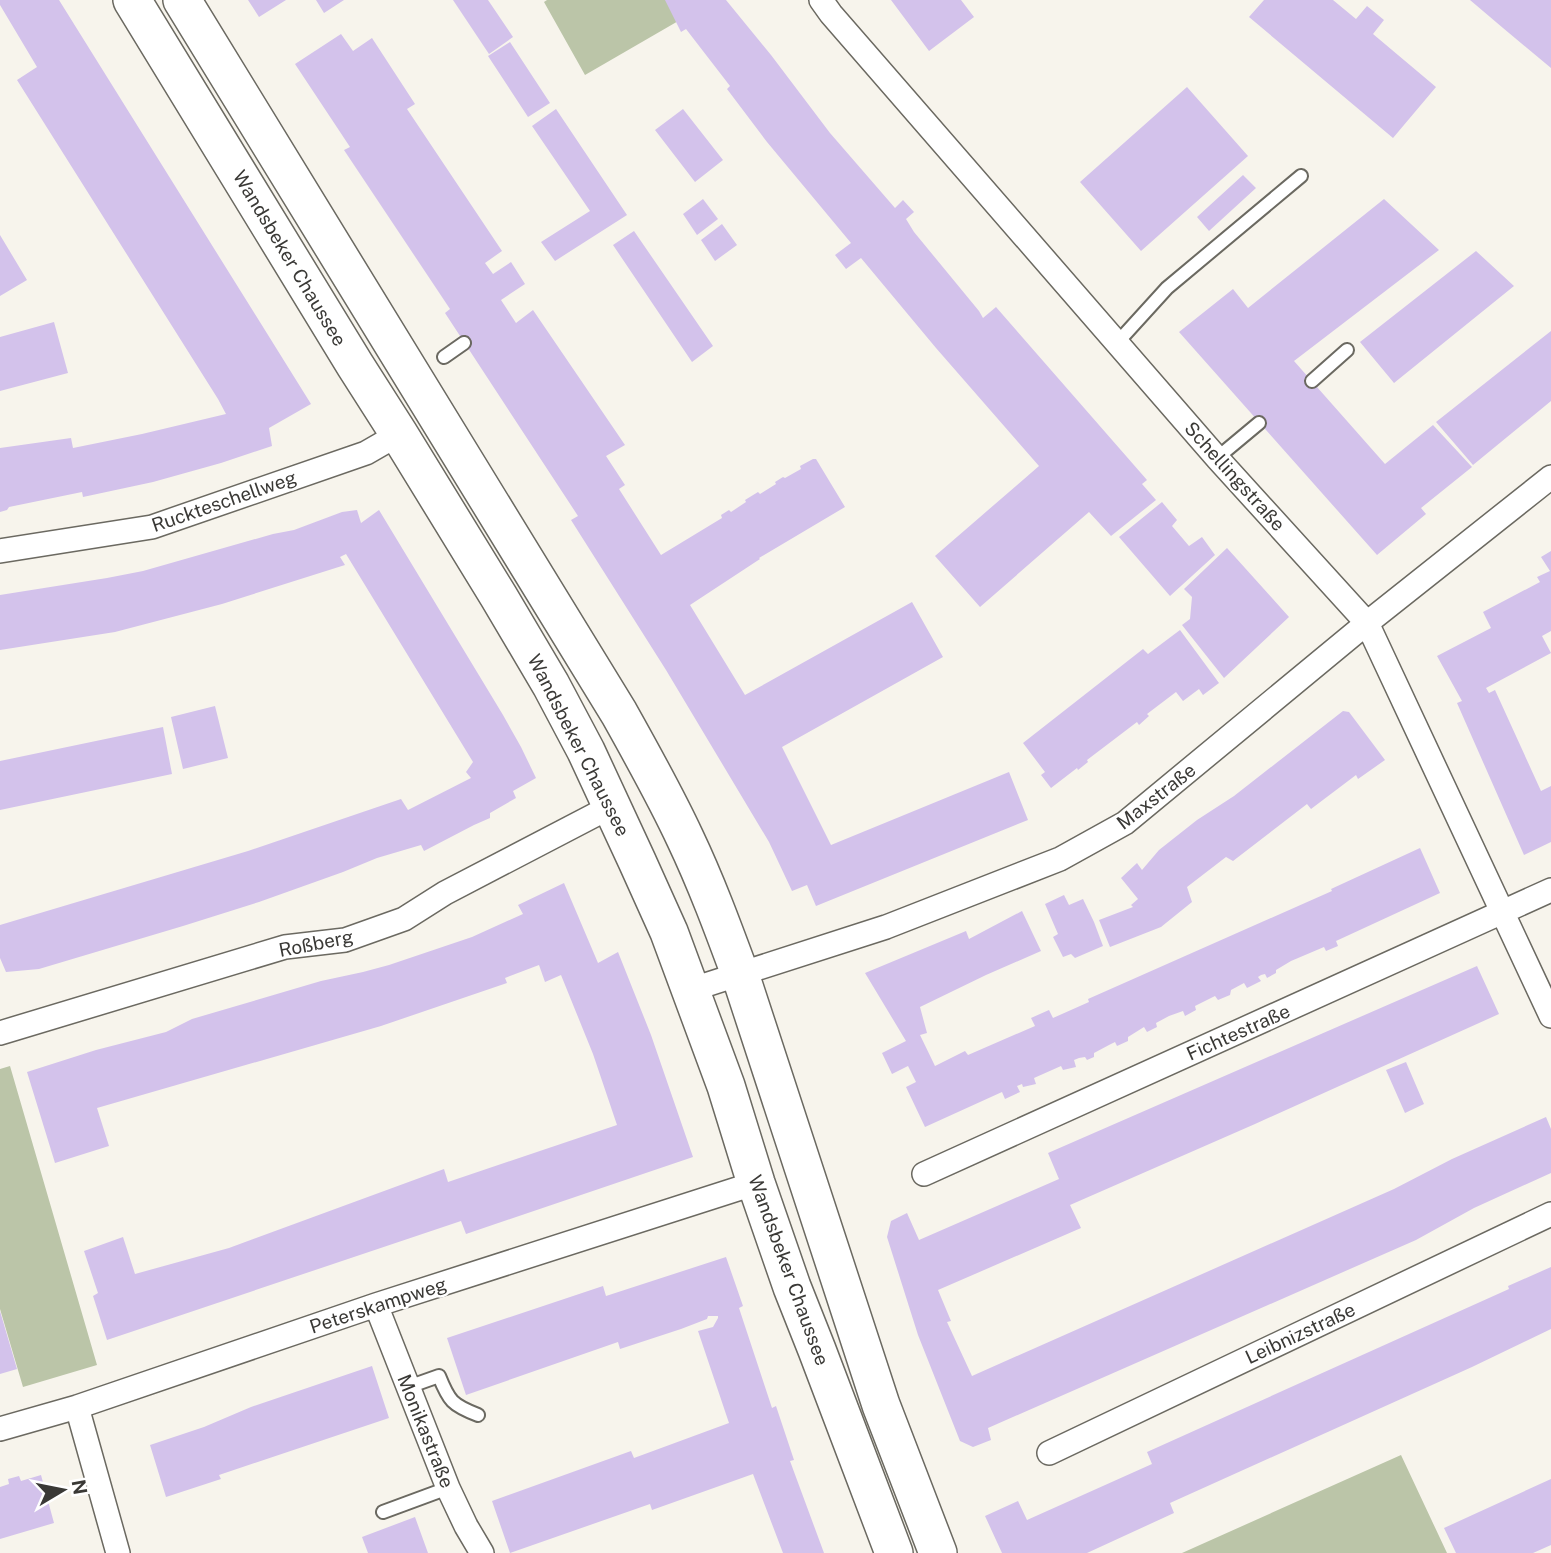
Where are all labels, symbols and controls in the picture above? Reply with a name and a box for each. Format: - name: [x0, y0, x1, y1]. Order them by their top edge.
- street label: Wandsbeker Chaussee: [229, 166, 351, 350]
- street label: Schellingstraße: [1180, 417, 1290, 535]
- street label: Ruckteschellweg: [149, 466, 299, 536]
- street label: Wandsbeker Chaussee: [524, 650, 634, 840]
- street label: Maxstraße: [1112, 758, 1200, 834]
- street label: Roßberg: [277, 925, 355, 961]
- street label: Fichtestraße: [1183, 999, 1293, 1065]
- street label: Wandsbeker Chaussee: [744, 1172, 834, 1368]
- street label: Peterskampweg: [307, 1272, 449, 1338]
- street label: Leibnizstraße: [1242, 1298, 1358, 1368]
- street label: Monikastraße: [393, 1371, 459, 1491]
- north arrow: [28, 1455, 98, 1525]
- text: N: [68, 1478, 92, 1496]

